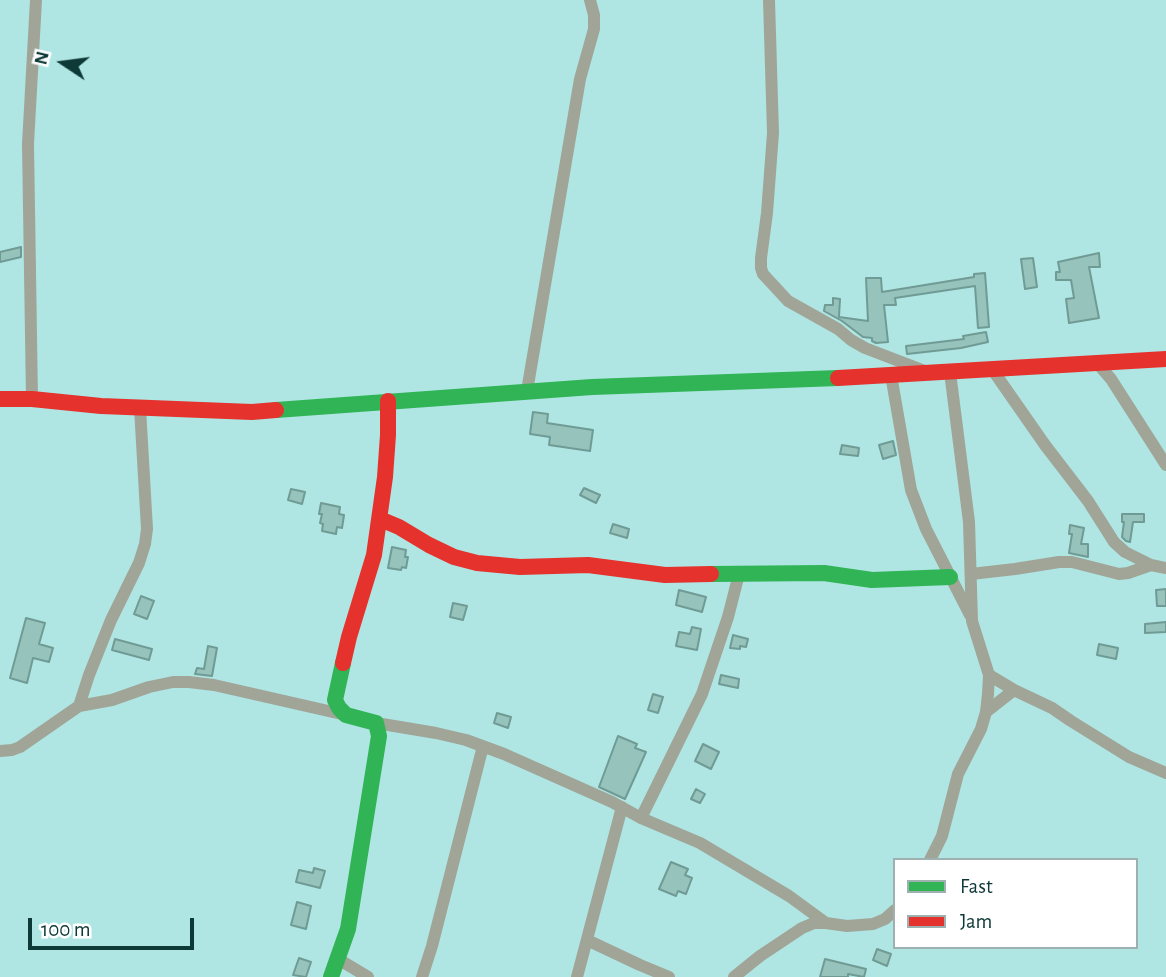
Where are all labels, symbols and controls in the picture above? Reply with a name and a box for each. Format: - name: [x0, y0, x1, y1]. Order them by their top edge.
- north arrow: [28, 28, 98, 98]
- text: N: [31, 50, 53, 67]
- legend: [893, 858, 1138, 949]
- text: Fast: [960, 876, 993, 897]
- scale bar: [32, 904, 198, 948]
- text: Jam: [960, 911, 992, 932]
- text: 100 m: [41, 919, 91, 940]

